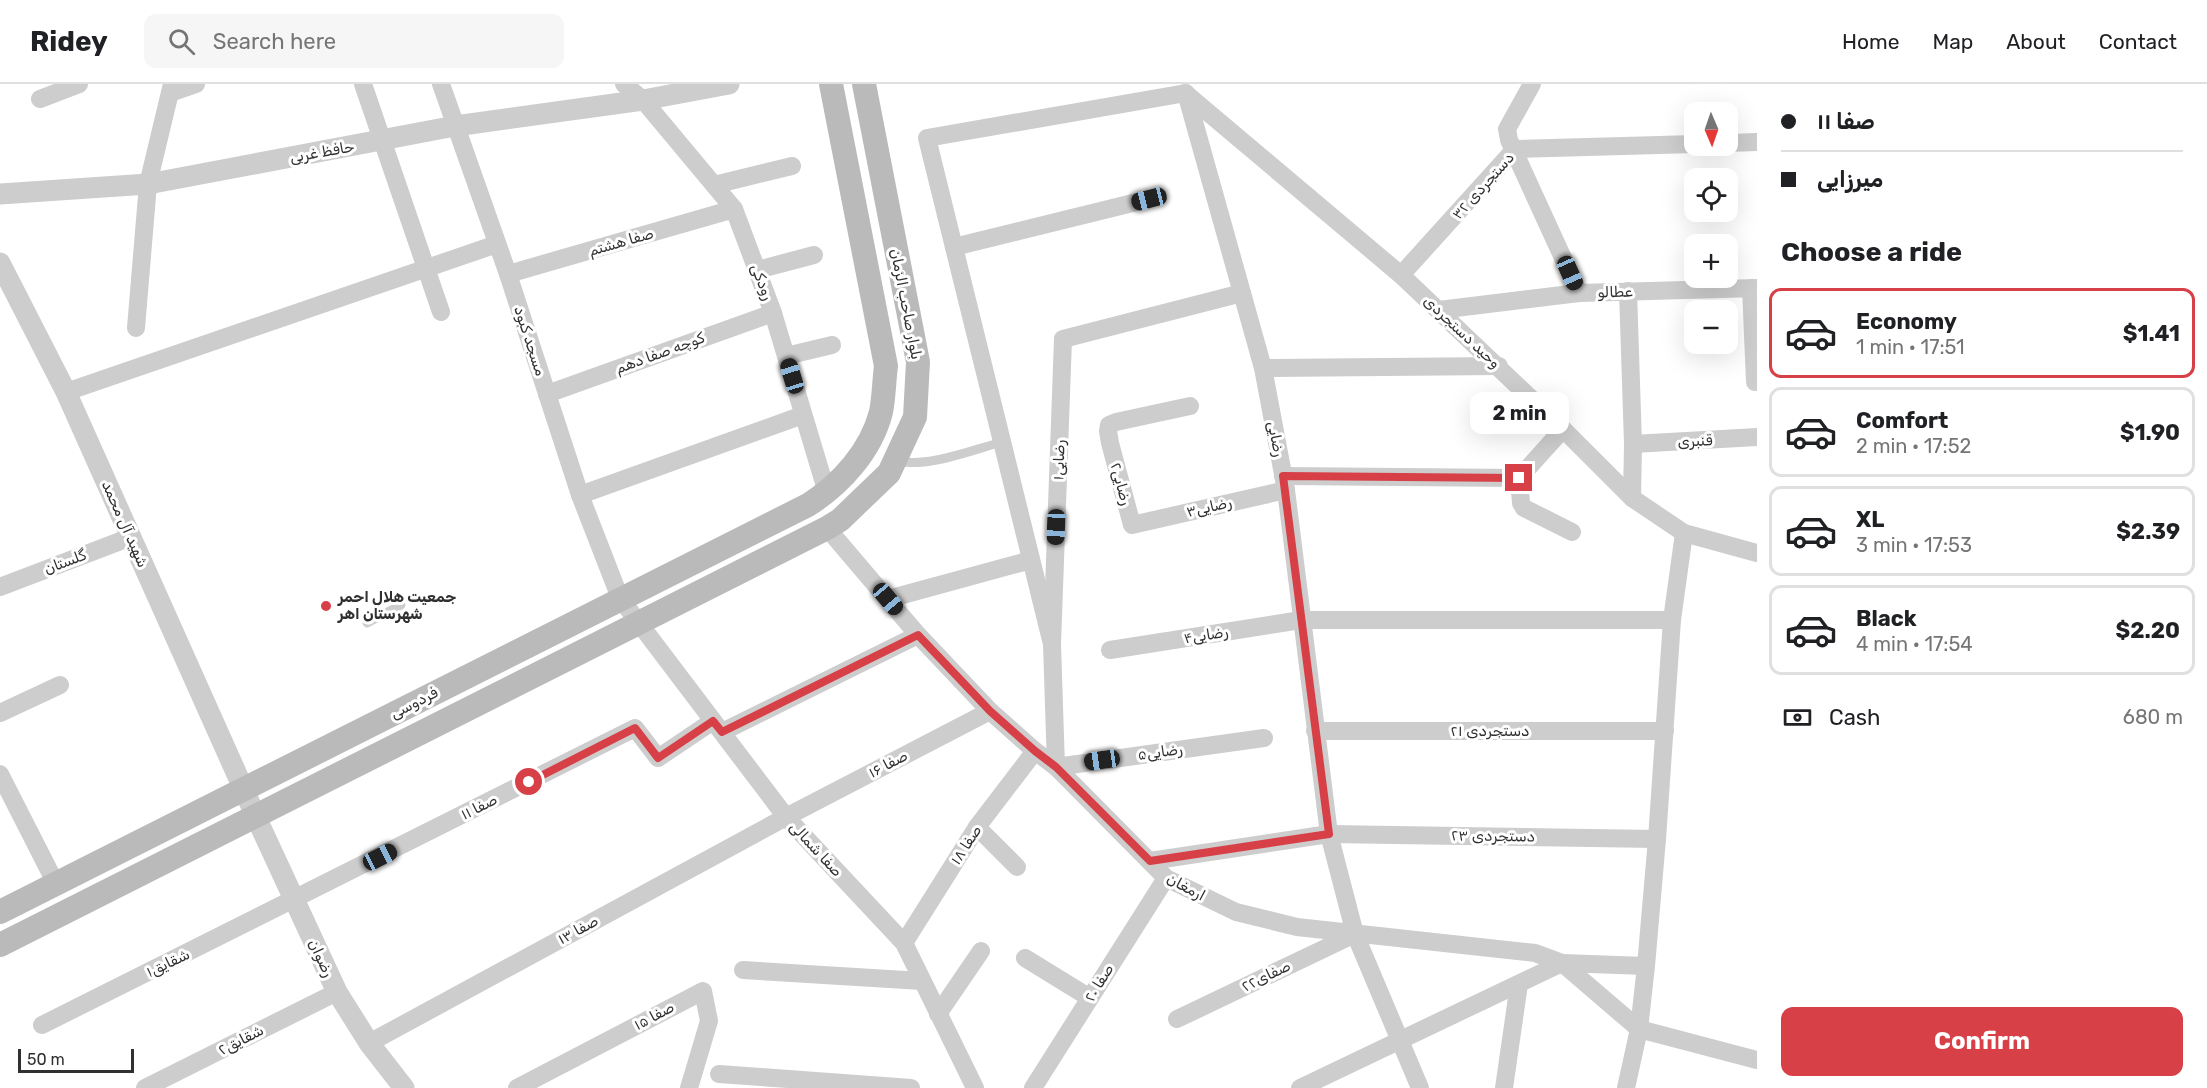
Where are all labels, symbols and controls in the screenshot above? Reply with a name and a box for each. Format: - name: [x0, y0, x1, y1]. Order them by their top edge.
- search box: [144, 14, 564, 68]
- text: Ridey: [30, 25, 108, 58]
- icon: search: [165, 25, 198, 58]
- text: Search here: [213, 28, 336, 55]
- text: Home: [1842, 29, 1899, 54]
- text: Map: [1932, 29, 1973, 54]
- text: About: [2006, 29, 2066, 54]
- text: Contact: [2099, 29, 2177, 54]
- north arrow: [1684, 102, 1738, 156]
- map controls: [1684, 102, 1738, 354]
- text: صفا ۱۱: [1817, 108, 1875, 135]
- street label: حافظ غربی: [288, 137, 356, 167]
- street label: دستجردی ۳۲: [1448, 149, 1518, 223]
- text: میرزایی: [1817, 166, 1883, 193]
- button: locate: [1684, 168, 1738, 222]
- car: [1129, 186, 1169, 212]
- street label: صفا هشتم: [587, 224, 656, 261]
- button: +: [1684, 234, 1738, 288]
- text: Choose a ride: [1781, 236, 1962, 268]
- street label: بلوار صاحب الزمان: [886, 247, 926, 361]
- car: [1554, 253, 1586, 293]
- street label: رودکی: [746, 261, 777, 303]
- street label: عطالو: [1597, 282, 1633, 302]
- street label: وحید دستجردی: [1419, 292, 1504, 373]
- button: −: [1684, 300, 1738, 354]
- street label: مسجد کبود: [510, 304, 550, 378]
- icon: car: [1784, 306, 1838, 360]
- text: Economy: [1856, 308, 1957, 335]
- text: $1.41: [2123, 320, 2180, 347]
- street label: کوچه صفا دهم: [613, 328, 708, 378]
- text: 1 min · 17:51: [1856, 335, 1965, 359]
- car: [778, 356, 806, 396]
- callout: 2 min: [1470, 391, 1568, 433]
- text: 2 min: [1492, 401, 1547, 425]
- icon: car: [1784, 405, 1838, 459]
- text: Comfort: [1856, 407, 1948, 434]
- text: $1.90: [2120, 419, 2180, 446]
- street label: رضایی: [1264, 420, 1288, 459]
- street label: قنبری: [1677, 431, 1713, 451]
- text: 2 min · 17:52: [1856, 434, 1971, 458]
- street label: رضایی۱: [1049, 439, 1069, 481]
- street label: رضایی۲: [1107, 461, 1135, 507]
- route end: [1505, 464, 1532, 491]
- street label: شهید آل محمد: [98, 478, 152, 570]
- street label: رضایی۳: [1185, 493, 1233, 521]
- icon: car: [1784, 504, 1838, 558]
- text: XL: [1856, 506, 1884, 533]
- car: [1046, 509, 1066, 545]
- text: $2.39: [2116, 518, 2180, 545]
- text: 3 min · 17:53: [1856, 533, 1972, 557]
- street label: گلستان: [41, 546, 89, 578]
- car: [870, 579, 906, 619]
- place label: جمعیت هلال احمر شهرستان اهر: [337, 588, 456, 623]
- marker: جمعیت هلال احمر شهرستان اهر: [319, 599, 333, 613]
- icon: car: [1784, 603, 1838, 657]
- text: Black: [1856, 605, 1917, 632]
- text: $2.20: [2115, 617, 2180, 644]
- street label: رضایی۴: [1183, 623, 1229, 647]
- text: 4 min · 17:54: [1856, 632, 1973, 656]
- street label: فردوسی: [387, 683, 441, 724]
- icon: cash: [1781, 701, 1814, 734]
- text: Cash: [1829, 704, 1880, 731]
- text: 680 m: [2123, 705, 2183, 729]
- street label: دستجردی ۲۱: [1451, 722, 1529, 740]
- street label: رضایی۵: [1136, 740, 1184, 764]
- street label: صفا ۱۶: [865, 746, 911, 782]
- car: [1083, 749, 1121, 771]
- route start: [515, 768, 542, 795]
- street label: صفا ۱۱: [458, 790, 500, 824]
- street label: صفا شمالی: [786, 818, 846, 880]
- street label: صفا ۱۸: [947, 822, 985, 868]
- street label: دستجردی ۲۳: [1451, 826, 1535, 846]
- car: [360, 841, 400, 873]
- street label: ارمغان: [1164, 869, 1208, 905]
- street label: صفا ۱۳: [555, 912, 601, 948]
- street label: رضوان: [304, 936, 338, 980]
- street label: شقایق۱: [143, 945, 193, 981]
- street label: صفای۲۲: [1239, 957, 1293, 995]
- street label: صفا ۲۰: [1081, 961, 1117, 1005]
- street label: صفا ۱۵: [631, 998, 677, 1034]
- button: Confirm: [1781, 1007, 2183, 1076]
- street label: شقایق۲: [215, 1021, 267, 1059]
- scale bar: [18, 1046, 134, 1074]
- text: 50 m: [27, 1050, 65, 1069]

